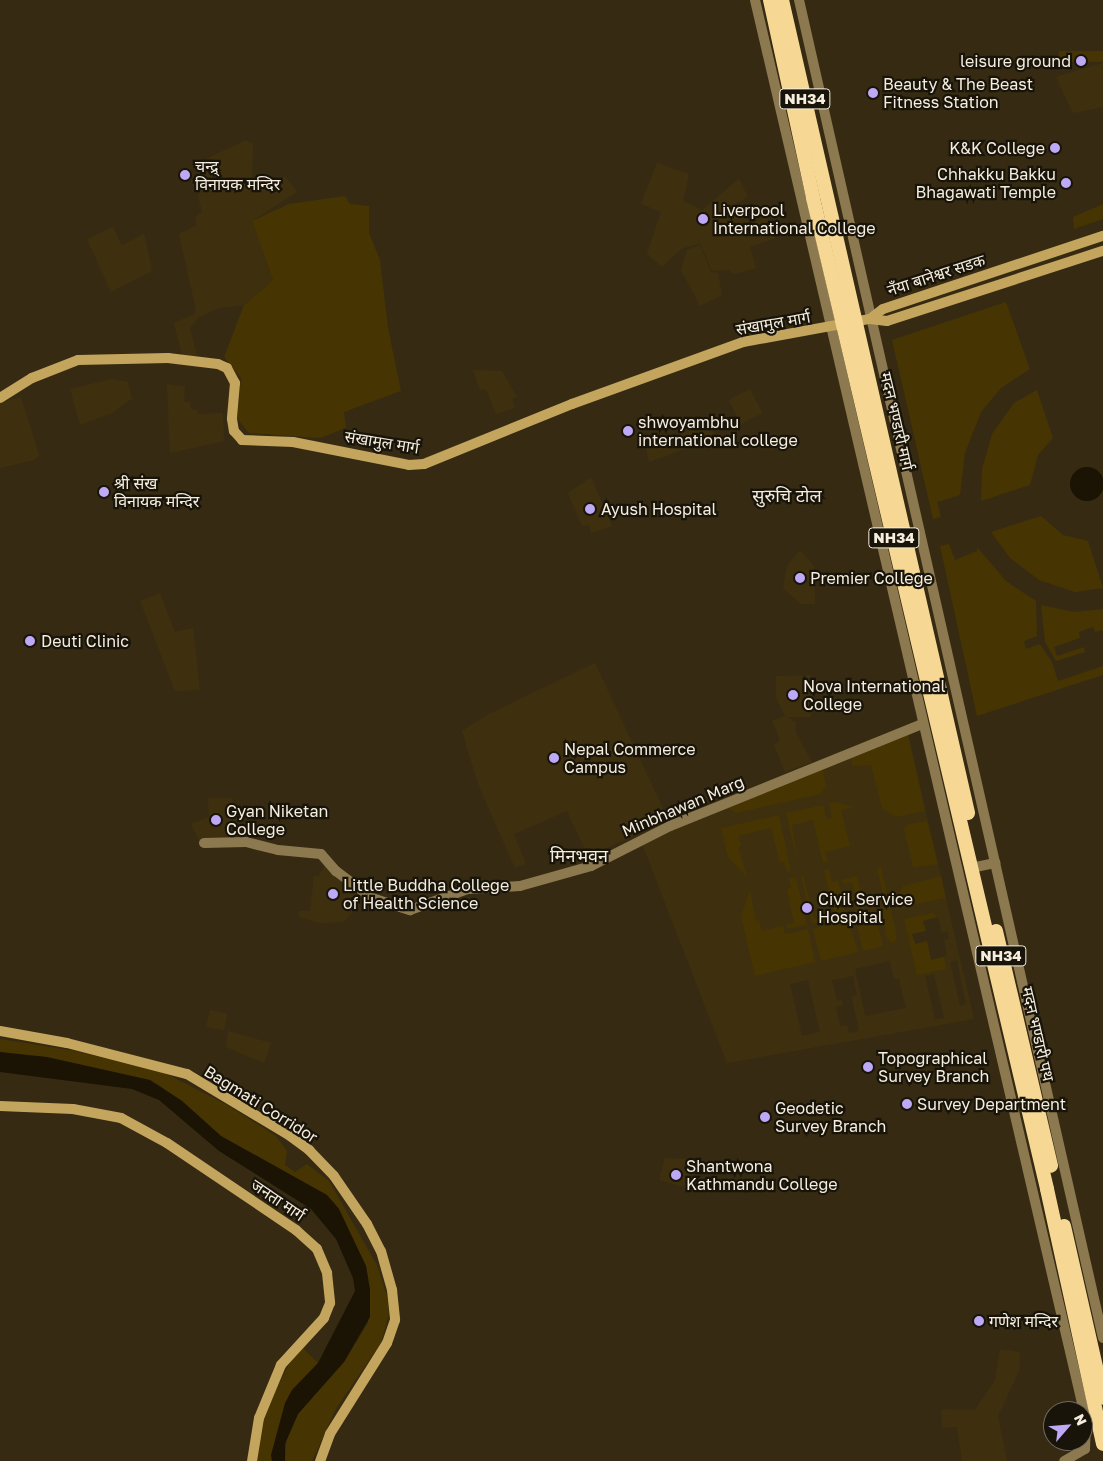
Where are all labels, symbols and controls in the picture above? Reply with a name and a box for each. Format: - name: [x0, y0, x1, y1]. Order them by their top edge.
- place label: leisure ground: [960, 51, 1071, 71]
- marker: leisure ground: [1075, 55, 1087, 67]
- place label: Beauty & The Beast Fitness Station: [883, 74, 1033, 112]
- road number: NH34: [779, 86, 831, 112]
- marker: Beauty & The Beast Fitness Station: [867, 87, 879, 99]
- place label: K&K College: [949, 138, 1045, 158]
- marker: K&K College: [1049, 142, 1061, 154]
- place label: चन्द्र् विनायक मन्दिर: [195, 156, 280, 194]
- place label: Chhakku Bakku Bhagawati Temple: [915, 164, 1056, 202]
- marker: चन्द्र् विनायक मन्दिर: [179, 169, 191, 181]
- marker: Chhakku Bakku Bhagawati Temple: [1060, 177, 1072, 189]
- place label: Liverpool International College: [713, 200, 876, 238]
- marker: Liverpool International College: [697, 213, 709, 225]
- street label: नँया बानेश्वर सडक: [885, 250, 987, 300]
- street label: संखामुल मार्ग: [734, 307, 812, 339]
- street label: मदन भण्डारी मार्ग: [876, 370, 918, 472]
- place label: shwoyambhu international college: [638, 412, 798, 450]
- marker: shwoyambhu international college: [622, 425, 634, 437]
- street label: संखामुल मार्ग: [343, 427, 421, 457]
- place label: श्री संख विनायक मन्दिर: [114, 473, 199, 511]
- district label: सुरुचि टोल: [752, 484, 822, 506]
- marker: श्री संख विनायक मन्दिर: [98, 486, 110, 498]
- place label: Ayush Hospital: [601, 499, 717, 519]
- marker: Ayush Hospital: [583, 502, 597, 516]
- road number: NH34: [868, 526, 920, 550]
- place label: Premier College: [810, 568, 933, 588]
- marker: Premier College: [794, 572, 806, 584]
- place label: Deuti Clinic: [41, 631, 129, 651]
- marker: Deuti Clinic: [23, 634, 37, 648]
- place label: Nova International College: [803, 676, 946, 714]
- marker: Nova International College: [787, 689, 799, 701]
- place label: Nepal Commerce Campus: [564, 739, 696, 777]
- marker: Nepal Commerce Campus: [548, 752, 560, 764]
- street label: Minbhawan Marg: [619, 772, 747, 840]
- place label: Gyan Niketan College: [226, 801, 328, 839]
- marker: Gyan Niketan College: [210, 814, 222, 826]
- district label: मिनभवन: [550, 844, 608, 866]
- place label: Little Buddha College of Health Science: [343, 875, 509, 913]
- marker: Little Buddha College of Health Science: [327, 888, 339, 900]
- place label: Civil Service Hospital: [818, 889, 913, 927]
- marker: Civil Service Hospital: [800, 901, 814, 915]
- road number: NH34: [975, 944, 1027, 968]
- street label: मदन भण्डारी पथ: [1018, 985, 1058, 1083]
- place label: Topographical Survey Branch: [878, 1048, 989, 1086]
- street label: Bagmati Corridor: [201, 1061, 321, 1147]
- marker: Topographical Survey Branch: [862, 1061, 874, 1073]
- place label: Survey Department: [917, 1094, 1066, 1114]
- place label: Geodetic Survey Branch: [775, 1098, 886, 1136]
- marker: Survey Department: [901, 1098, 913, 1110]
- marker: Geodetic Survey Branch: [759, 1111, 771, 1123]
- place label: Shantwona Kathmandu College: [686, 1156, 838, 1194]
- marker: Shantwona Kathmandu College: [670, 1169, 682, 1181]
- street label: जनता मार्ग: [247, 1175, 309, 1225]
- place label: गणेश मन्दिर: [989, 1311, 1058, 1331]
- marker: गणेश मन्दिर: [973, 1315, 985, 1327]
- north arrow: [1043, 1401, 1093, 1451]
- text: N: [1071, 1411, 1091, 1428]

